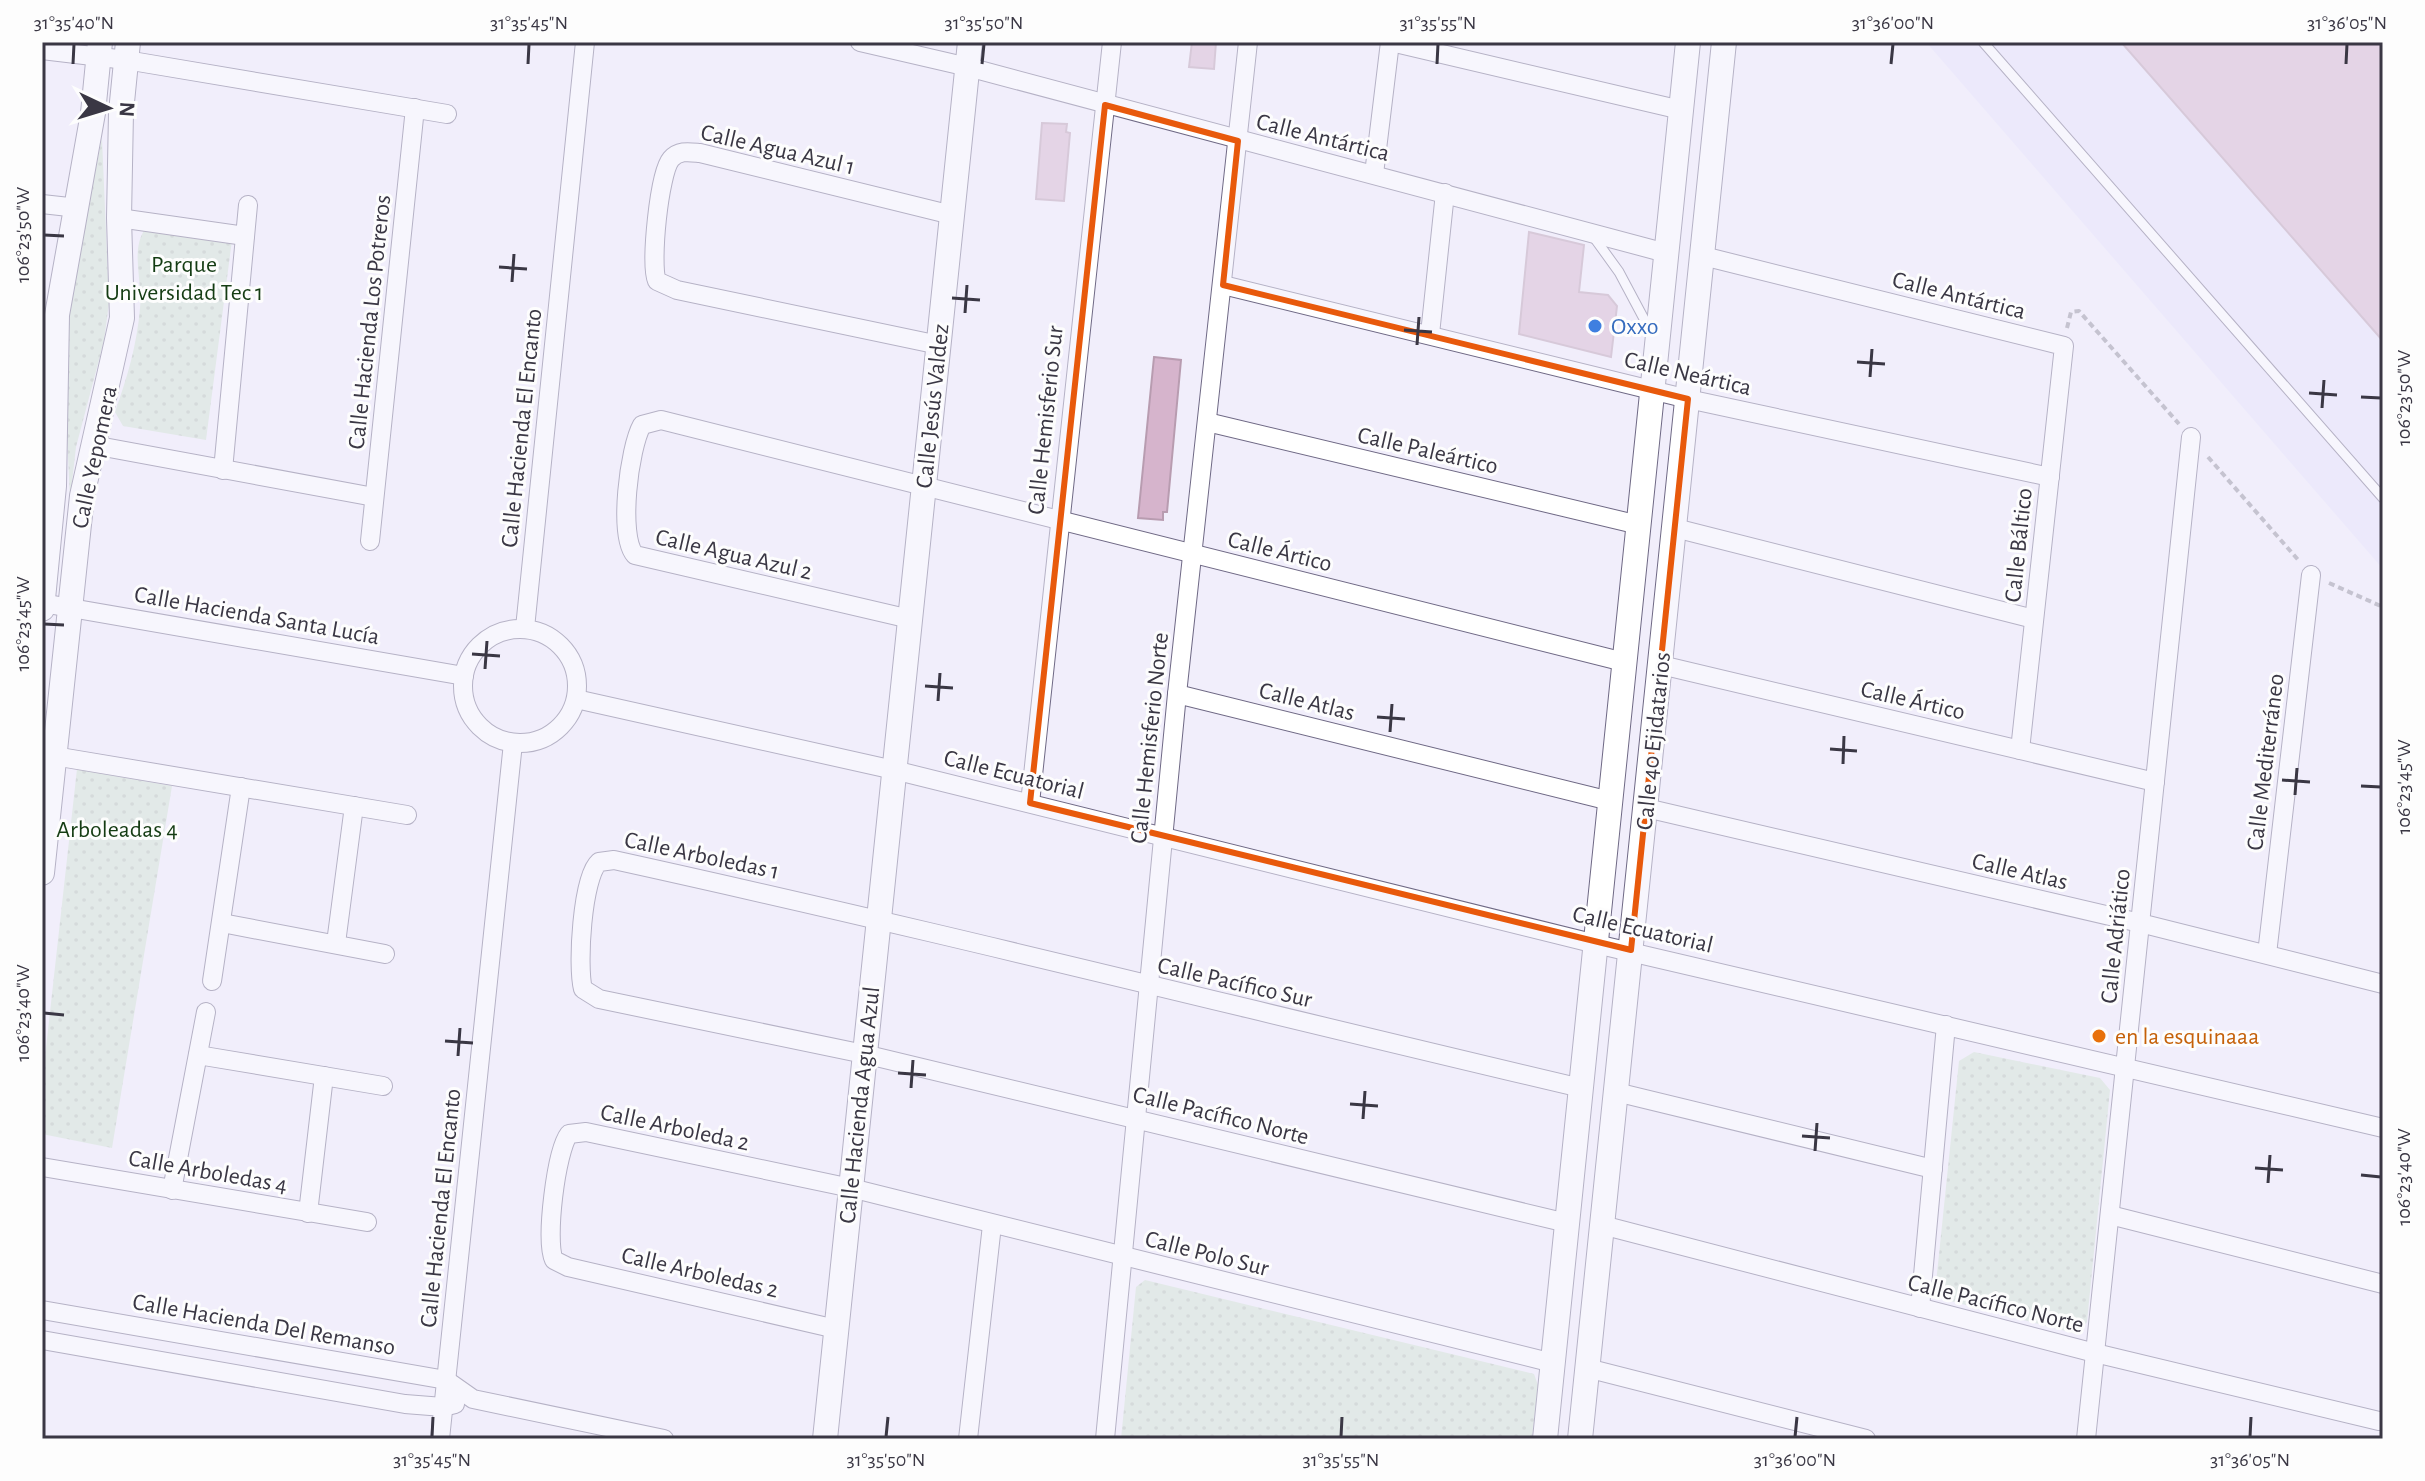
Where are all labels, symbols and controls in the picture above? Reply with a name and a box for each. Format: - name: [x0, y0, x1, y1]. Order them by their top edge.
- text: 31°35'40"N: [34, 13, 114, 33]
- text: 31°35'45"N: [490, 13, 568, 33]
- text: 31°35'50"N: [944, 13, 1024, 33]
- text: 31°35'55"N: [1400, 13, 1476, 33]
- text: 31°36'00"N: [1852, 13, 1934, 33]
- text: 31°36'05"N: [2307, 13, 2387, 33]
- north arrow: [68, 68, 148, 148]
- text: N: [115, 101, 138, 118]
- street label: Calle Antártica: [1254, 110, 1392, 166]
- street label: Calle Agua Azul 1: [698, 121, 857, 179]
- text: 106°23'50"W: [13, 187, 33, 283]
- street label: Calle Hacienda Los Potreros: [345, 194, 395, 451]
- park label: Parque Universidad Tec 1: [105, 253, 263, 305]
- street label: Calle Antártica: [1890, 268, 2028, 324]
- street label: Calle Hacienda El Encanto: [498, 308, 546, 549]
- place label: Oxxo: [1611, 315, 1659, 339]
- marker: Oxxo: [1586, 317, 1604, 335]
- street label: Calle Jesús Valdez: [912, 323, 954, 489]
- street label: Calle Hemisferio Sur: [1024, 324, 1068, 516]
- street label: Calle Neártica: [1622, 348, 1754, 400]
- text: 106°23'50"W: [2394, 350, 2414, 446]
- street label: Calle Yepomera: [68, 384, 122, 531]
- street label: Calle Paleártico: [1355, 423, 1500, 479]
- street label: Calle Báltico: [2001, 487, 2037, 603]
- street label: Calle Agua Azul 2: [653, 525, 815, 585]
- street label: Calle Ártico: [1225, 526, 1335, 576]
- text: 106°23'45"W: [13, 576, 33, 672]
- street label: Calle Hacienda Santa Lucía: [132, 583, 381, 649]
- street label: Calle Hemisferio Norte: [1127, 631, 1173, 845]
- street label: Calle 40 Ejidatarios: [1633, 651, 1675, 831]
- street label: Calle Mediterráneo: [2243, 672, 2289, 852]
- street label: Calle Ártico: [1858, 675, 1968, 725]
- street label: Calle Atlas: [1257, 679, 1357, 725]
- text: 106°23'45"W: [2394, 739, 2414, 835]
- street label: Calle Ecuatorial: [941, 746, 1086, 804]
- park label: Arboleadas 4: [56, 818, 178, 842]
- street label: Calle Arboledas 1: [622, 828, 781, 884]
- street label: Calle Atlas: [1970, 849, 2070, 895]
- street label: Calle Adriático: [2097, 867, 2135, 1005]
- street label: Calle Ecuatorial: [1570, 902, 1715, 958]
- street label: Calle Pacífico Sur: [1155, 954, 1315, 1012]
- text: 106°23'40"W: [13, 964, 33, 1062]
- street label: Calle Hacienda Agua Azul: [836, 985, 884, 1225]
- place label: en la esquinaaa: [2115, 1025, 2259, 1049]
- marker: en la esquinaaa: [2090, 1027, 2108, 1045]
- street label: Calle Pacífico Norte: [1130, 1083, 1311, 1149]
- street label: Calle Hacienda El Encanto: [417, 1088, 465, 1329]
- street label: Calle Arboleda 2: [598, 1101, 751, 1155]
- text: 106°23'40"W: [2394, 1128, 2414, 1226]
- street label: Calle Arboledas 4: [127, 1146, 289, 1198]
- street label: Calle Polo Sur: [1142, 1227, 1271, 1281]
- street label: Calle Arboledas 2: [619, 1243, 781, 1303]
- street label: Calle Pacífico Norte: [1905, 1271, 2086, 1337]
- street label: Calle Hacienda Del Remanso: [131, 1290, 397, 1360]
- text: 31°35'45"N: [393, 1450, 471, 1470]
- text: 31°35'50"N: [846, 1450, 926, 1470]
- text: 31°35'55"N: [1303, 1450, 1379, 1470]
- text: 31°36'00"N: [1754, 1450, 1836, 1470]
- text: 31°36'05"N: [2210, 1450, 2290, 1470]

